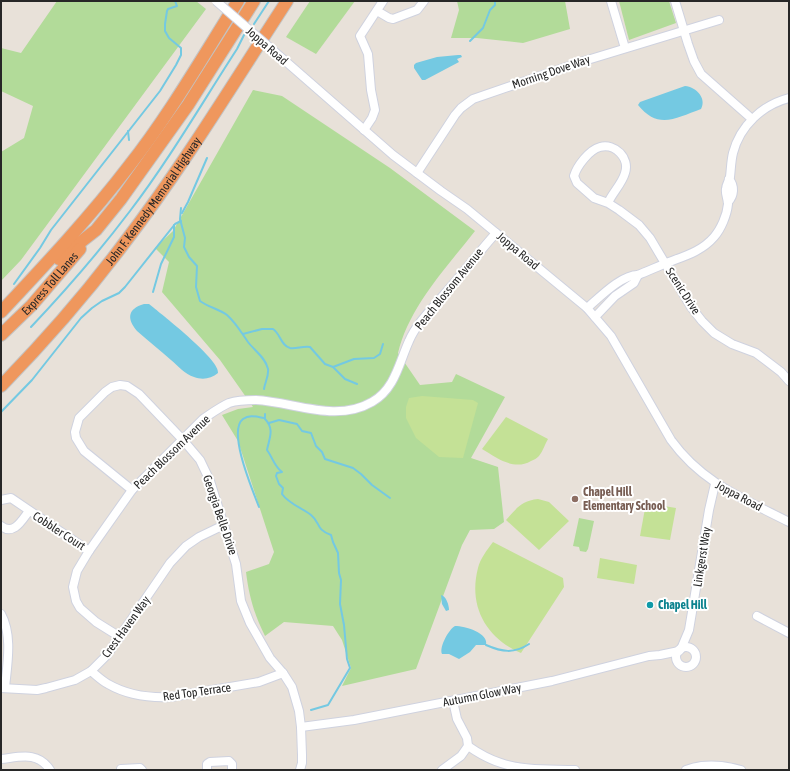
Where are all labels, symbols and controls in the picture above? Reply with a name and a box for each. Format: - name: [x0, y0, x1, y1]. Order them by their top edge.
- street label: Joppa Road: [243, 24, 291, 68]
- street label: Morning Dove Way: [510, 52, 592, 92]
- street label: John F. Kennedy Memorial Highway: [103, 134, 204, 268]
- street label: Joppa Road: [494, 229, 542, 273]
- street label: Peach Blossom Avenue: [412, 245, 486, 333]
- street label: Express Toll Lanes: [19, 249, 81, 318]
- street label: Scenic Drive: [663, 265, 703, 317]
- street label: Peach Blossom Avenue: [131, 412, 213, 492]
- street label: Georgia Belle Drive: [200, 473, 240, 557]
- street label: Joppa Road: [713, 478, 765, 514]
- place label: Chapel Hill Elementary School: [583, 485, 666, 513]
- marker: Chapel Hill Elementary School: [570, 494, 580, 504]
- street label: Cobbler Court: [30, 509, 88, 553]
- street label: Linkgerst Way: [690, 526, 714, 588]
- street label: Crest Haven Way: [99, 593, 153, 661]
- place label: Chapel Hill: [658, 598, 708, 612]
- marker: Chapel Hill: [645, 600, 655, 610]
- street label: Red Top Terrace: [162, 680, 232, 704]
- street label: Autumn Glow Way: [442, 681, 522, 709]

